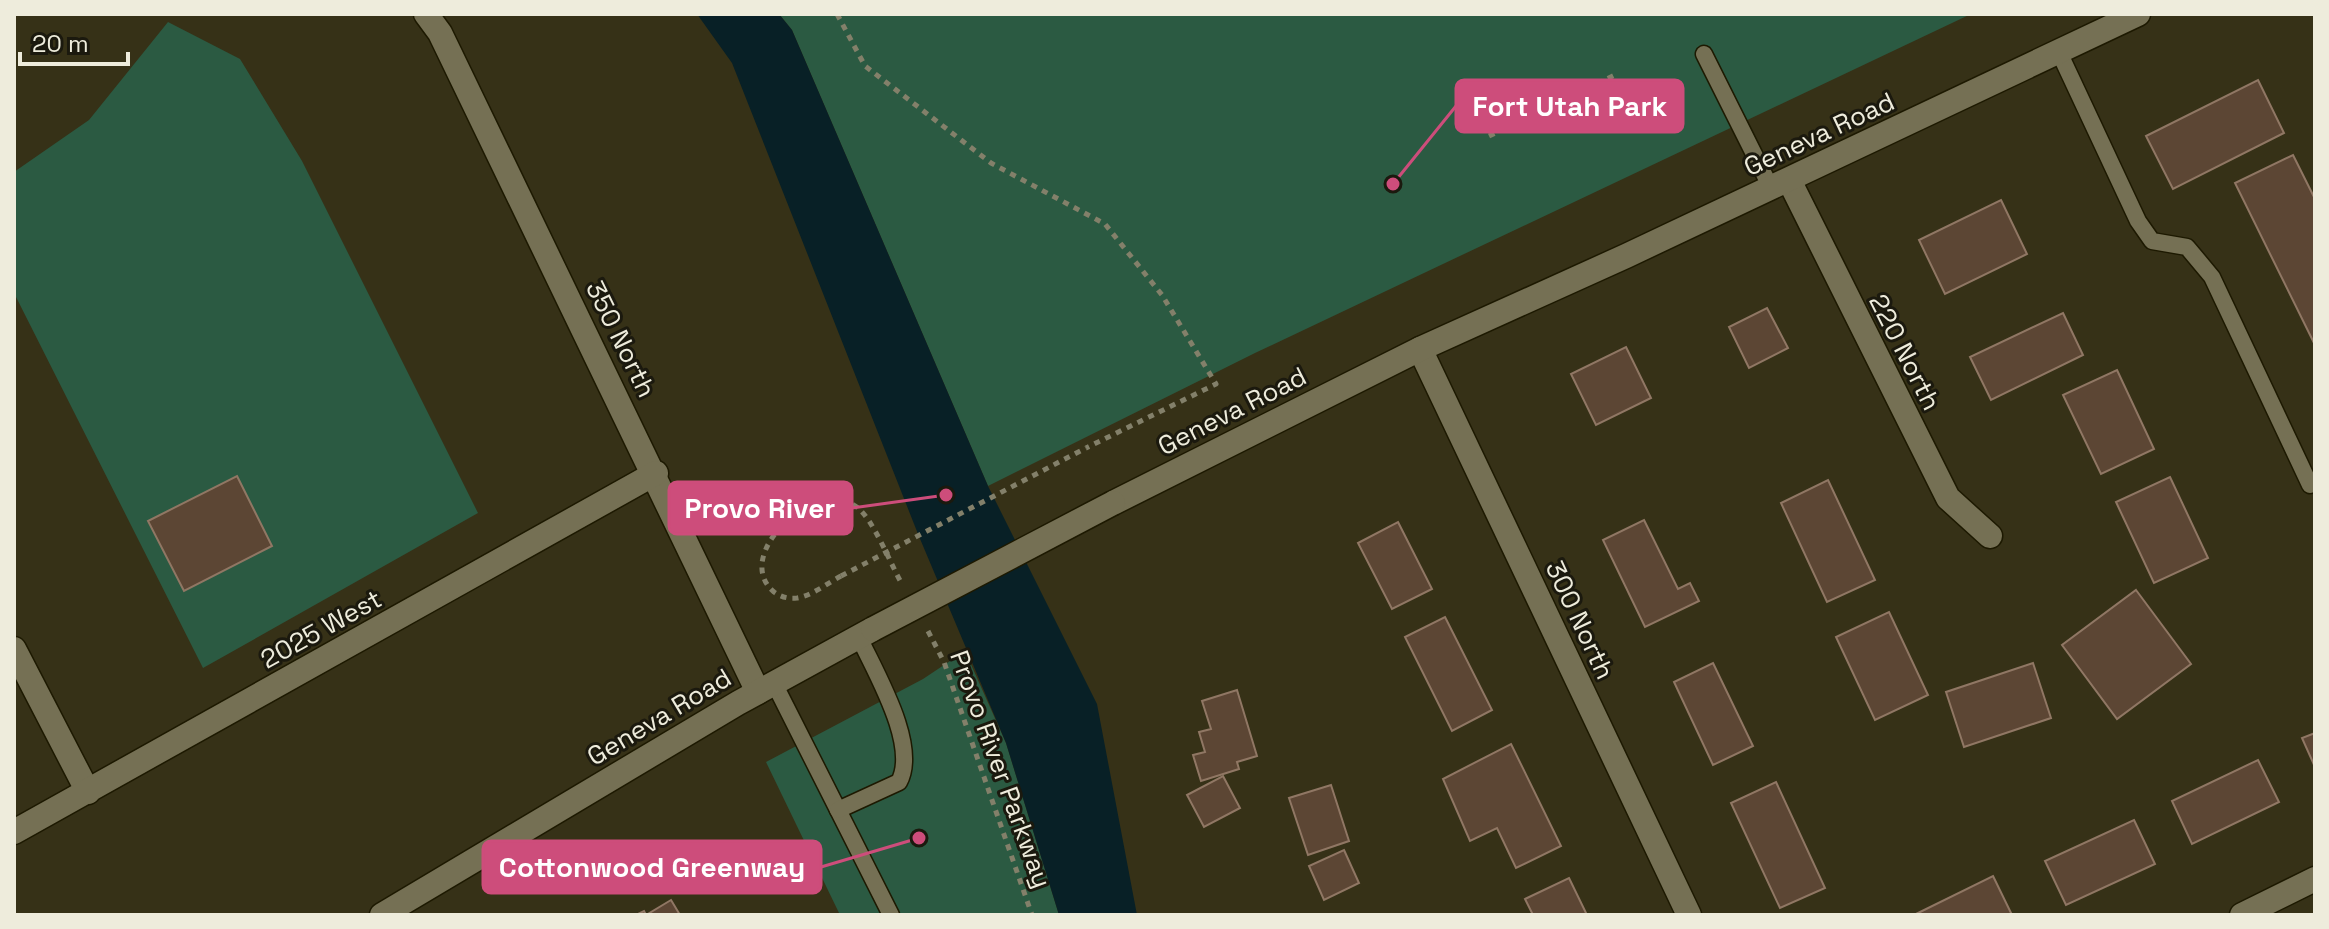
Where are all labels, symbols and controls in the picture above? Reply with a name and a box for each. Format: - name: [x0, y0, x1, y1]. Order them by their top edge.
- scale bar: [20, 16, 128, 66]
- text: 20 m: [32, 28, 89, 59]
- callout: Fort Utah Park: [1456, 80, 1683, 132]
- street label: Geneva Road: [1738, 84, 1900, 184]
- text: Fort Utah Park: [1473, 88, 1668, 124]
- street label: 350 North: [578, 275, 664, 403]
- street label: 220 North: [1861, 288, 1949, 416]
- street label: Geneva Road: [1152, 359, 1312, 463]
- callout: Provo River: [669, 482, 852, 534]
- text: Provo River: [685, 490, 835, 526]
- street label: 300 North: [1538, 555, 1622, 685]
- street label: 2025 West: [254, 582, 388, 676]
- street label: Provo River Parkway: [942, 646, 1060, 892]
- street label: Geneva Road: [581, 661, 737, 773]
- callout: Cottonwood Greenway: [483, 841, 821, 893]
- text: Cottonwood Greenway: [499, 849, 805, 885]

